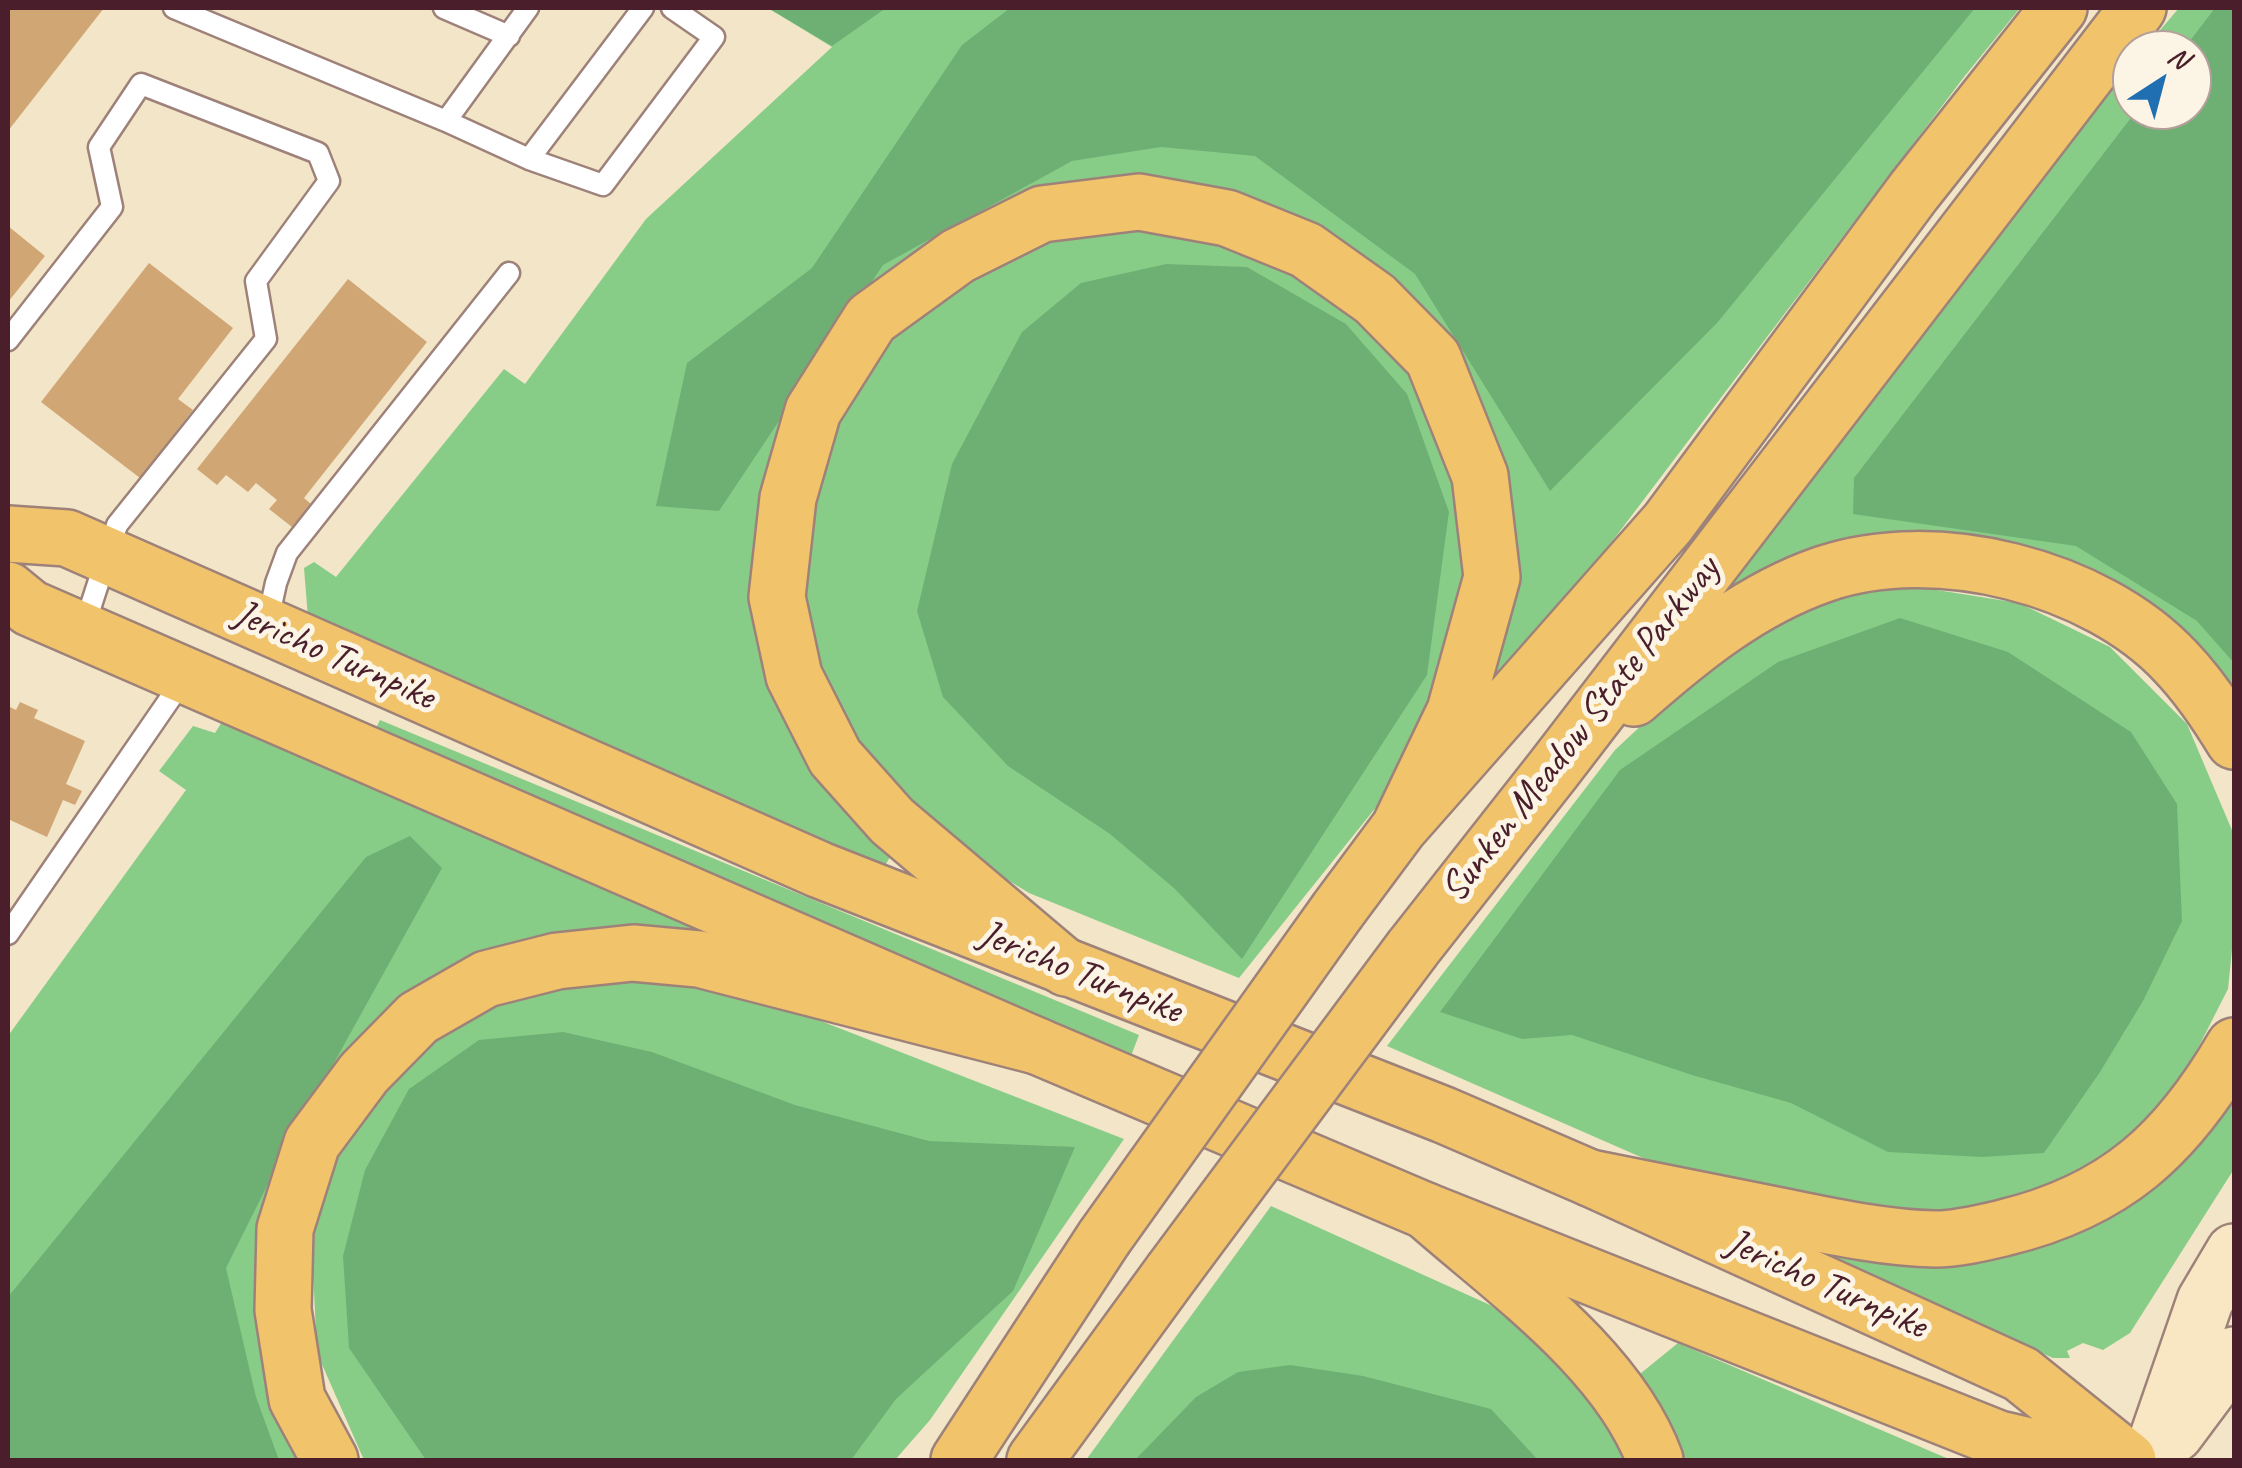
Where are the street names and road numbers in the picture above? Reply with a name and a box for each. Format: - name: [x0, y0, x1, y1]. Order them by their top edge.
- street label: Sunken Meadow State Parkway: [1431, 548, 1731, 912]
- street label: Jericho Turnpike: [226, 590, 442, 722]
- street label: Jericho Turnpike: [971, 911, 1189, 1035]
- street label: Jericho Turnpike: [1718, 1219, 1934, 1351]

